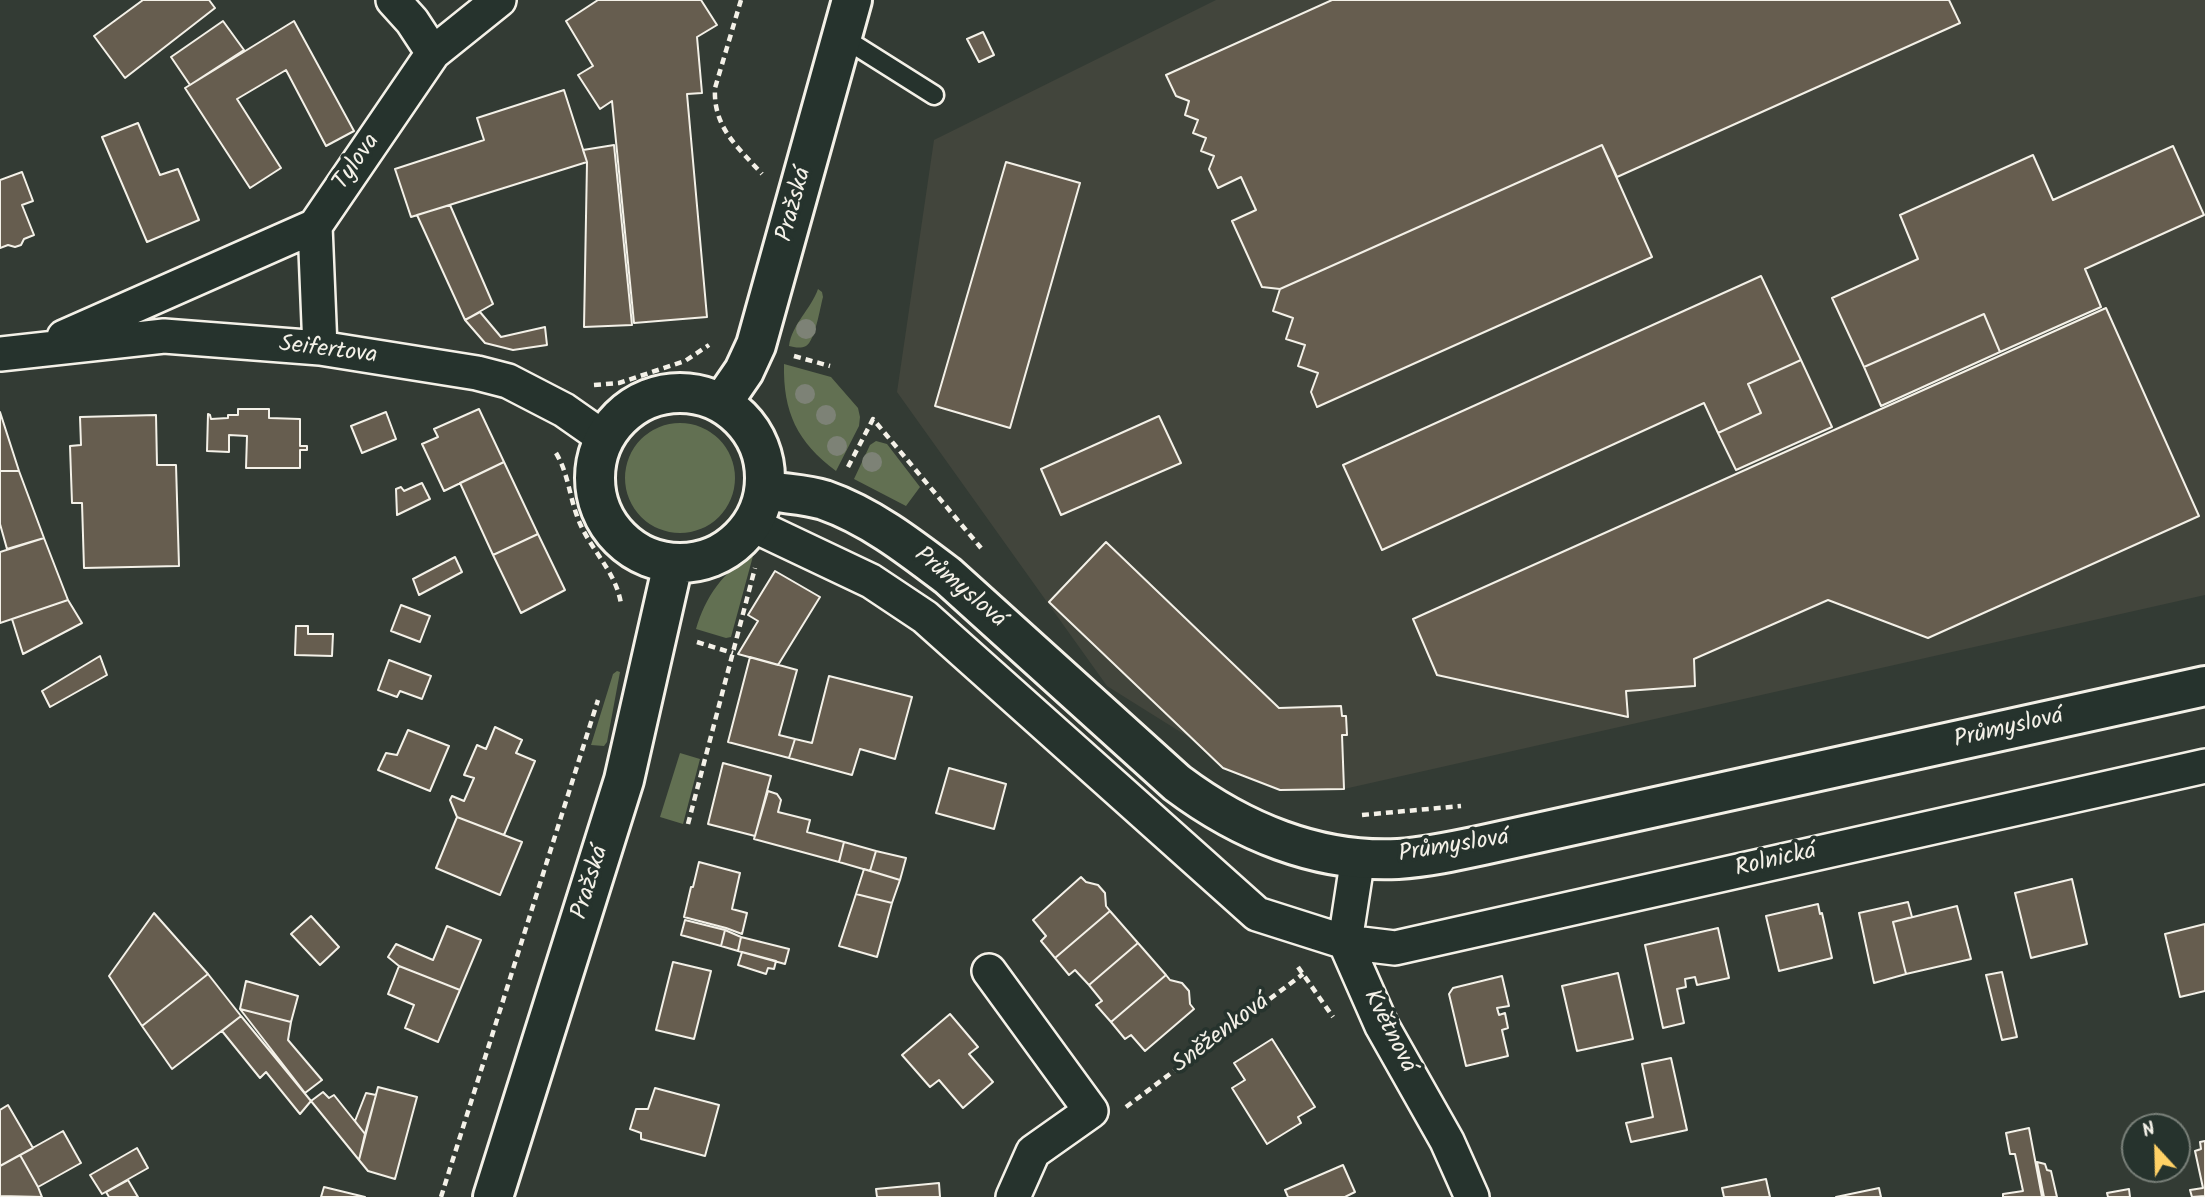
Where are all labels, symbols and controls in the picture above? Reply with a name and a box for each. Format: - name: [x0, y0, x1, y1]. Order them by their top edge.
- street label: Tylova: [328, 129, 388, 197]
- street label: Pražská: [772, 165, 820, 245]
- street label: Seifertova: [277, 332, 379, 372]
- street label: Průmyslová: [907, 542, 1011, 636]
- street label: Průmyslová: [1952, 703, 2066, 757]
- street label: Průmyslová: [1397, 825, 1511, 871]
- street label: Rolnická: [1733, 839, 1819, 885]
- street label: Pražská: [567, 843, 617, 923]
- street label: Květnová: [1355, 986, 1421, 1078]
- street label: Sněženková: [1168, 989, 1276, 1081]
- north arrow: [2121, 1113, 2191, 1183]
- text: N: [2138, 1114, 2160, 1147]

